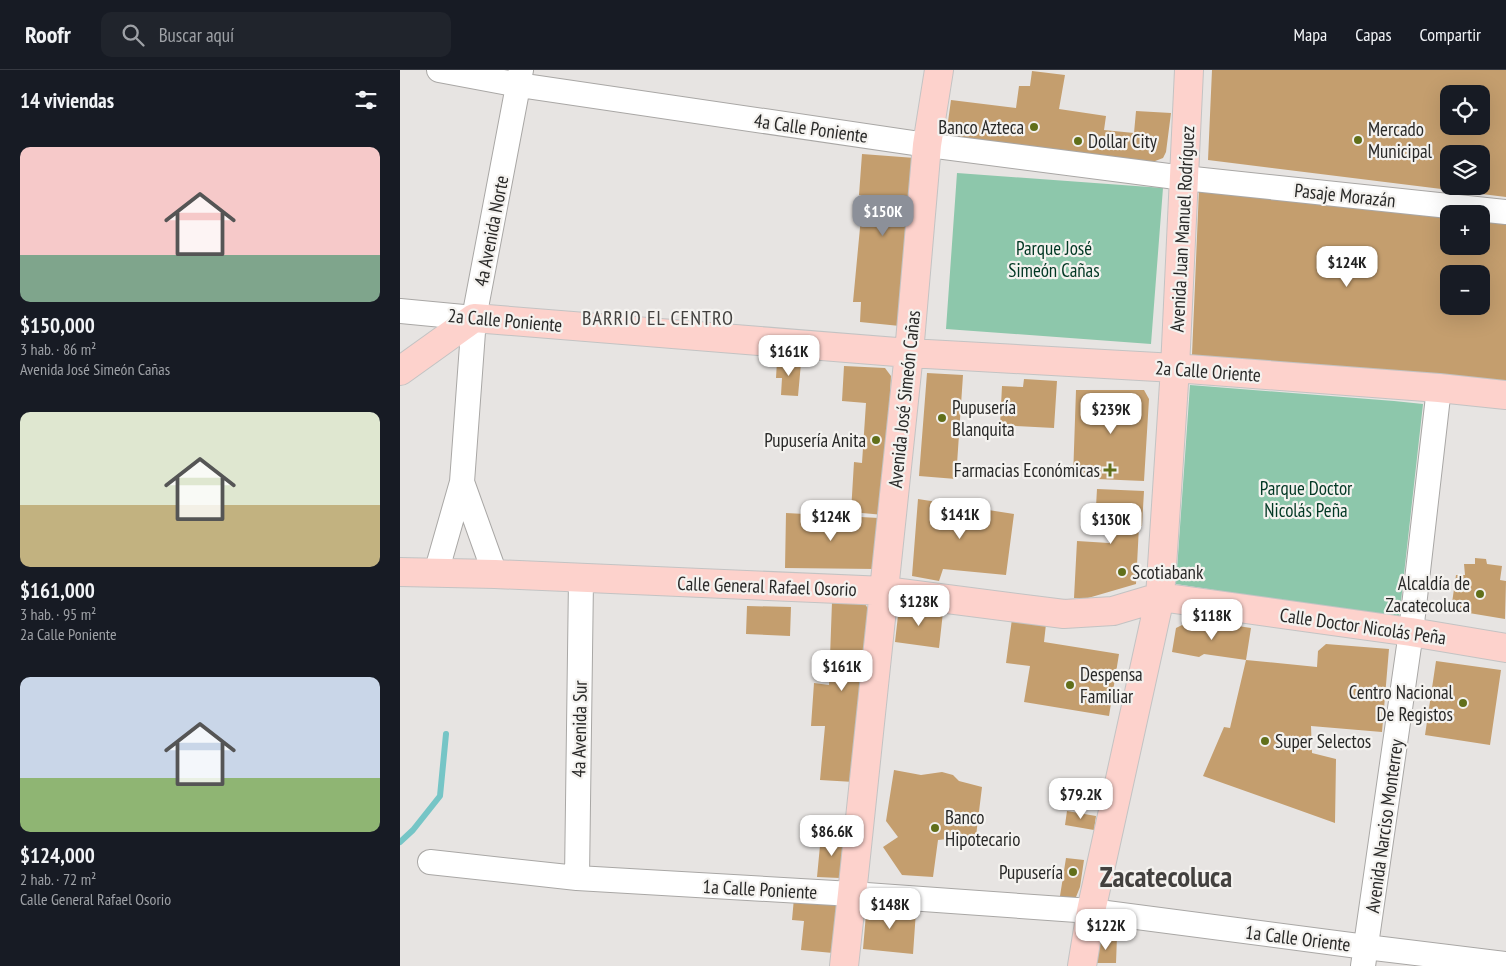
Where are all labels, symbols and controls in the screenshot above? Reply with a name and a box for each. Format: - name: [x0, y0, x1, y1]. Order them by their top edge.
- search box: [101, 12, 451, 57]
- text: Roofr: [25, 19, 71, 50]
- icon: search: [119, 21, 147, 49]
- text: Buscar aquí: [159, 23, 234, 47]
- text: Mapa: [1294, 23, 1327, 46]
- text: Capas: [1355, 23, 1392, 46]
- text: Compartir: [1420, 23, 1481, 46]
- map controls: [1440, 85, 1490, 315]
- button: locate: [1440, 85, 1490, 135]
- icon: filters: [352, 86, 380, 114]
- text: 14 viviendas: [20, 87, 114, 114]
- street label: 4a Calle Poniente: [753, 108, 870, 148]
- place label: Banco Azteca: [938, 115, 1024, 139]
- place label: Mercado Municipal: [1368, 117, 1433, 163]
- marker: Banco Azteca: [1028, 121, 1040, 133]
- street label: Avenida Juan Manuel Rodríguez: [1165, 125, 1199, 333]
- place label: Dollar City: [1088, 129, 1158, 153]
- marker: Mercado Municipal: [1352, 134, 1364, 146]
- marker: Dollar City: [1072, 135, 1084, 147]
- button: layers: [1440, 145, 1490, 195]
- street label: 4a Avenida Norte: [468, 173, 514, 289]
- street label: Pasaje Morazán: [1293, 178, 1397, 212]
- icon: home: [155, 179, 245, 269]
- pin: $150K: [848, 194, 918, 237]
- text: $150K: [864, 201, 902, 221]
- button: +: [1440, 205, 1490, 255]
- park label: Parque José Simeón Cañas: [1008, 236, 1100, 282]
- pin: $124K: [1312, 246, 1382, 288]
- text: $124K: [1328, 252, 1366, 272]
- button: −: [1440, 265, 1490, 315]
- street label: 2a Calle Poniente: [447, 303, 563, 337]
- district label: BARRIO EL CENTRO: [582, 305, 734, 331]
- street label: Avenida José Simeón Cañas: [883, 309, 925, 489]
- text: $150,000: [20, 312, 95, 339]
- pin: $161K: [754, 334, 824, 377]
- text: 3 hab. · 86 m²: [20, 339, 96, 359]
- text: $161K: [770, 341, 808, 361]
- street label: 2a Calle Oriente: [1154, 355, 1262, 387]
- text: Avenida José Simeón Cañas: [20, 359, 170, 379]
- pin: $239K: [1076, 392, 1146, 435]
- place label: Pupusería Blanquita: [952, 395, 1016, 441]
- text: $239K: [1092, 399, 1130, 419]
- marker: Pupusería Blanquita: [936, 412, 948, 424]
- place label: Pupusería Anita: [764, 428, 866, 452]
- marker: Pupusería Anita: [870, 434, 882, 446]
- icon: home: [155, 444, 245, 534]
- place label: Farmacias Económicas: [954, 458, 1100, 482]
- marker: Farmacias Económicas: [1104, 464, 1116, 476]
- park label: Parque Doctor Nicolás Peña: [1260, 476, 1353, 522]
- pin: $141K: [925, 498, 995, 540]
- pin: $124K: [796, 500, 866, 542]
- pin: $130K: [1076, 502, 1146, 545]
- text: $141K: [941, 504, 979, 524]
- text: $124K: [812, 506, 850, 526]
- text: $130K: [1092, 509, 1130, 529]
- place label: Scotiabank: [1132, 560, 1204, 584]
- marker: Scotiabank: [1116, 566, 1128, 578]
- street label: Calle General Rafael Osorio: [677, 571, 857, 601]
- place label: Alcaldía de Zacatecoluca: [1386, 571, 1470, 617]
- text: $161,000: [20, 577, 95, 604]
- pin: $128K: [884, 584, 954, 627]
- marker: Alcaldía de Zacatecoluca: [1474, 588, 1486, 600]
- text: $128K: [900, 591, 938, 611]
- pin: $118K: [1177, 598, 1247, 641]
- street label: Calle Doctor Nicolás Peña: [1278, 602, 1448, 650]
- text: 3 hab. · 95 m²: [20, 604, 96, 624]
- text: $118K: [1193, 605, 1231, 625]
- text: 2a Calle Poniente: [20, 624, 117, 644]
- pin: $161K: [807, 650, 877, 692]
- text: $161K: [823, 656, 861, 676]
- place label: Despensa Familiar: [1080, 662, 1143, 708]
- street label: 4a Avenida Sur: [566, 679, 592, 778]
- marker: Despensa Familiar: [1064, 679, 1076, 691]
- place label: Centro Nacional De Registos: [1349, 680, 1454, 726]
- marker: Centro Nacional De Registos: [1457, 697, 1469, 709]
- icon: home: [155, 709, 245, 799]
- place label: Super Selectos: [1275, 729, 1371, 753]
- marker: Super Selectos: [1259, 735, 1271, 747]
- street label: Avenida Narciso Monterrey: [1360, 737, 1408, 914]
- pin: $79.2K: [1040, 778, 1122, 820]
- text: $79.2K: [1060, 784, 1102, 804]
- place label: Banco Hipotecario: [945, 805, 1020, 851]
- pin: $86.6K: [791, 814, 873, 857]
- text: $86.6K: [811, 821, 853, 841]
- marker: Banco Hipotecario: [929, 822, 941, 834]
- text: $124,000: [20, 842, 95, 869]
- district label: Zacatecoluca: [1100, 857, 1232, 895]
- place label: Pupusería: [999, 860, 1063, 884]
- marker: Pupusería: [1067, 866, 1079, 878]
- text: 2 hab. · 72 m²: [20, 869, 96, 889]
- street label: 1a Calle Poniente: [702, 874, 818, 904]
- pin: $148K: [855, 888, 925, 930]
- text: Calle General Rafael Osorio: [20, 889, 171, 909]
- text: $148K: [871, 894, 909, 914]
- pin: $122K: [1071, 908, 1141, 951]
- text: $122K: [1087, 915, 1125, 935]
- street label: 1a Calle Oriente: [1244, 920, 1352, 956]

